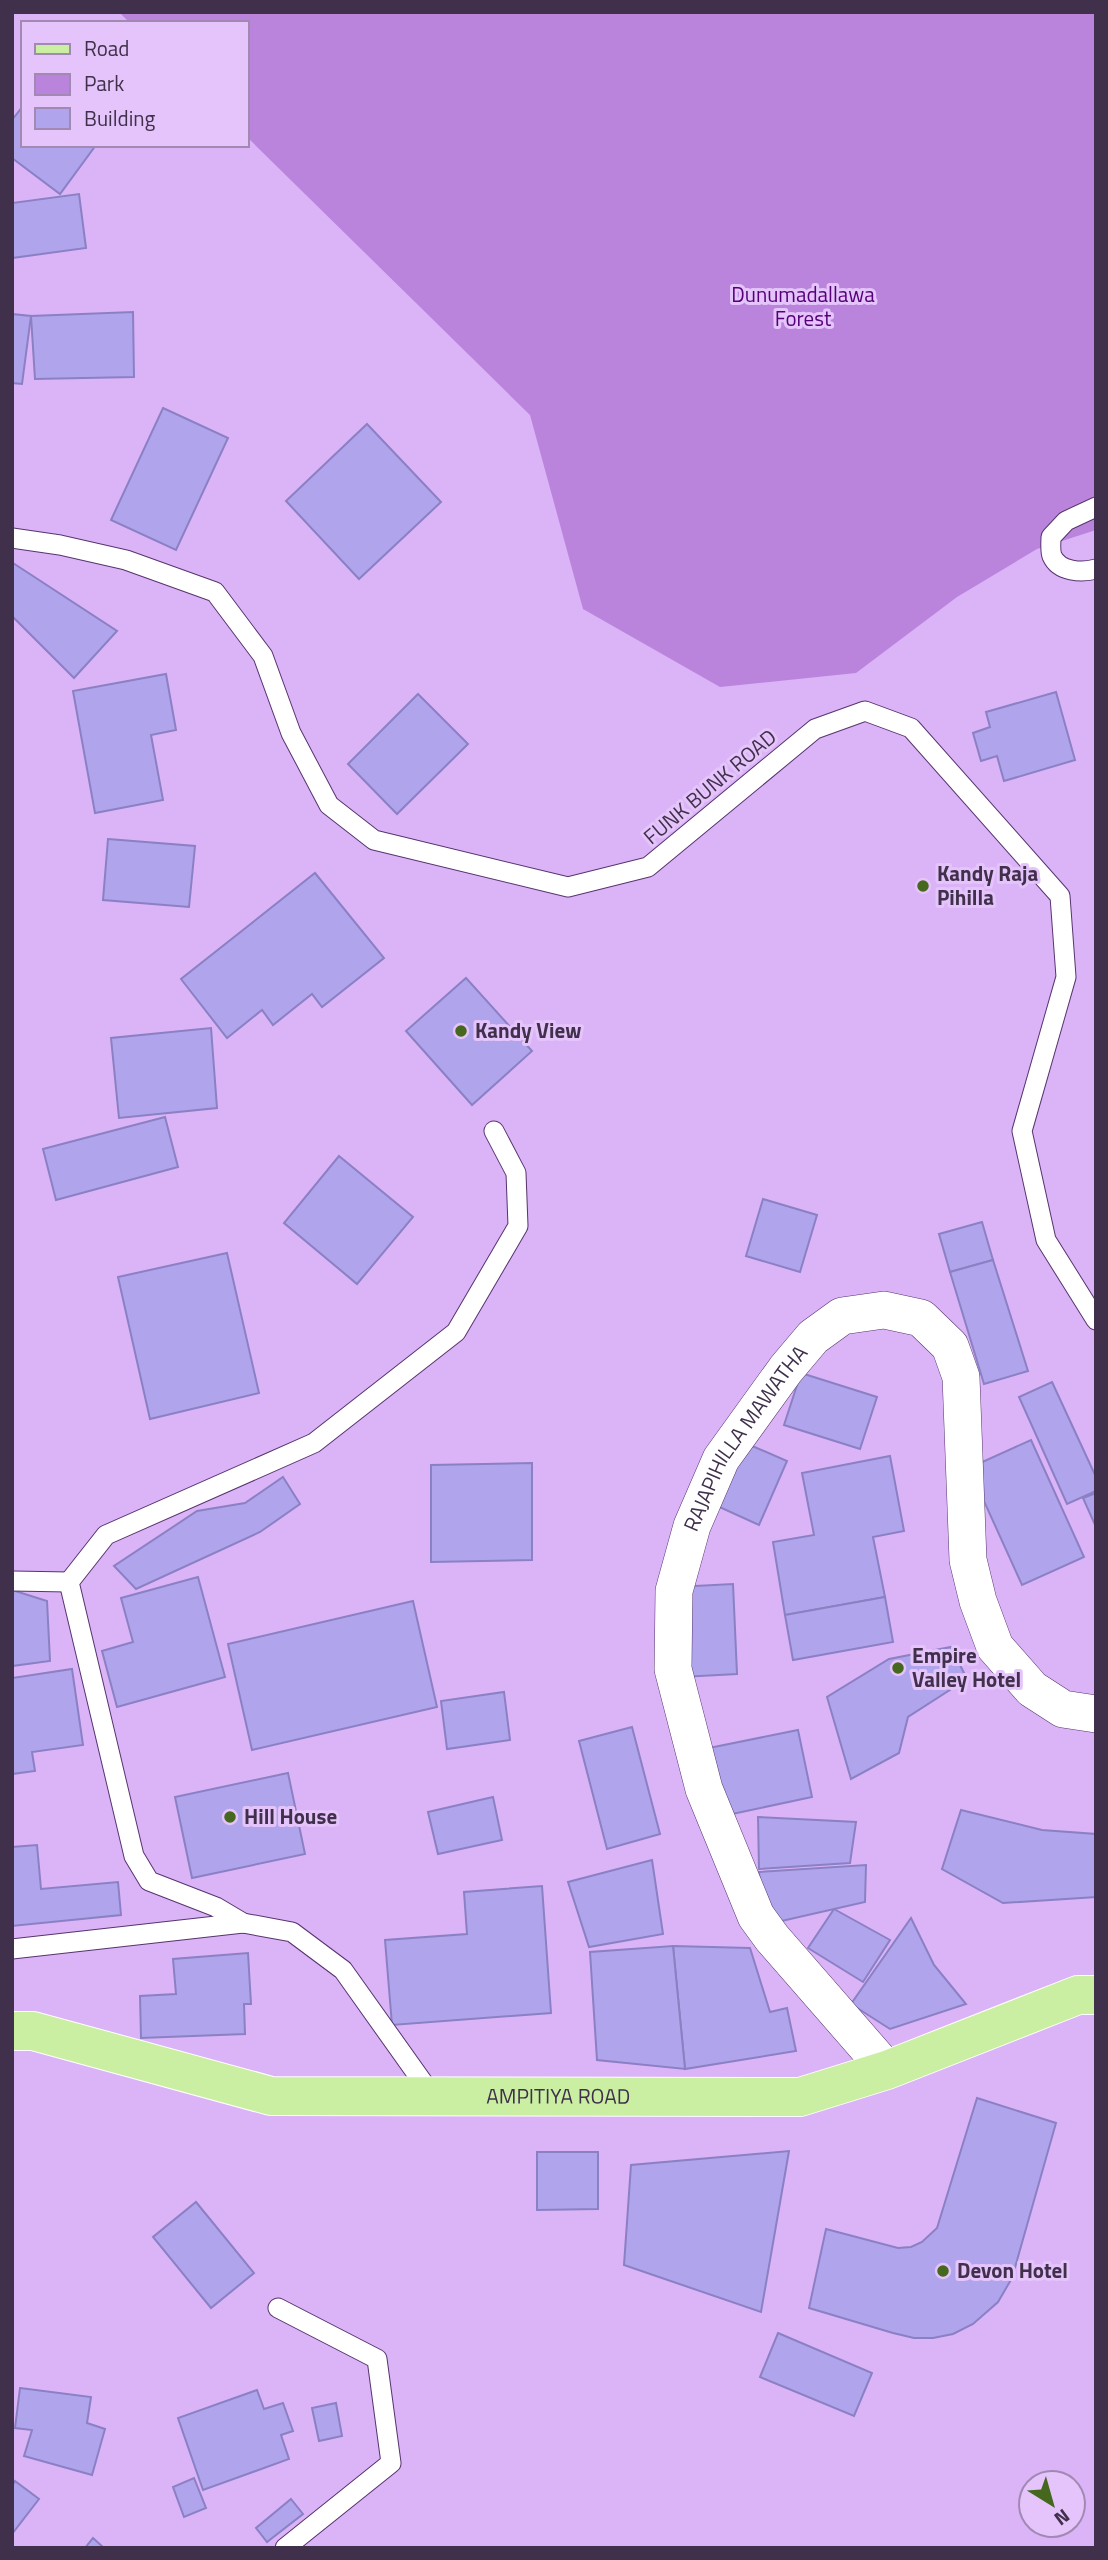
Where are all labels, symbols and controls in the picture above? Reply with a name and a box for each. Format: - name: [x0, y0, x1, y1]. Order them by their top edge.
- legend: [21, 21, 248, 147]
- text: Road: [84, 32, 129, 64]
- text: Park: [84, 67, 124, 99]
- text: Building: [84, 102, 156, 134]
- park label: Dunumadallawa Forest: [731, 278, 875, 334]
- street label: FUNK BUNK ROAD: [636, 721, 783, 852]
- place label: Kandy Raja Pihilla: [937, 857, 1038, 913]
- marker: Kandy Raja Pihilla: [915, 878, 931, 894]
- place label: Kandy View: [475, 1014, 581, 1046]
- marker: Kandy View: [453, 1023, 469, 1039]
- street label: RAJAPIHILLA MAWATHA: [675, 1337, 815, 1536]
- place label: Empire Valley Hotel: [912, 1639, 1021, 1695]
- marker: Empire Valley Hotel: [890, 1660, 906, 1676]
- place label: Hill House: [244, 1800, 337, 1832]
- marker: Hill House: [222, 1809, 238, 1825]
- street label: AMPITIYA ROAD: [486, 2079, 630, 2112]
- place label: Devon Hotel: [957, 2254, 1068, 2286]
- marker: Devon Hotel: [935, 2263, 951, 2279]
- north arrow: [1017, 2469, 1087, 2539]
- text: N: [1049, 2502, 1077, 2534]

